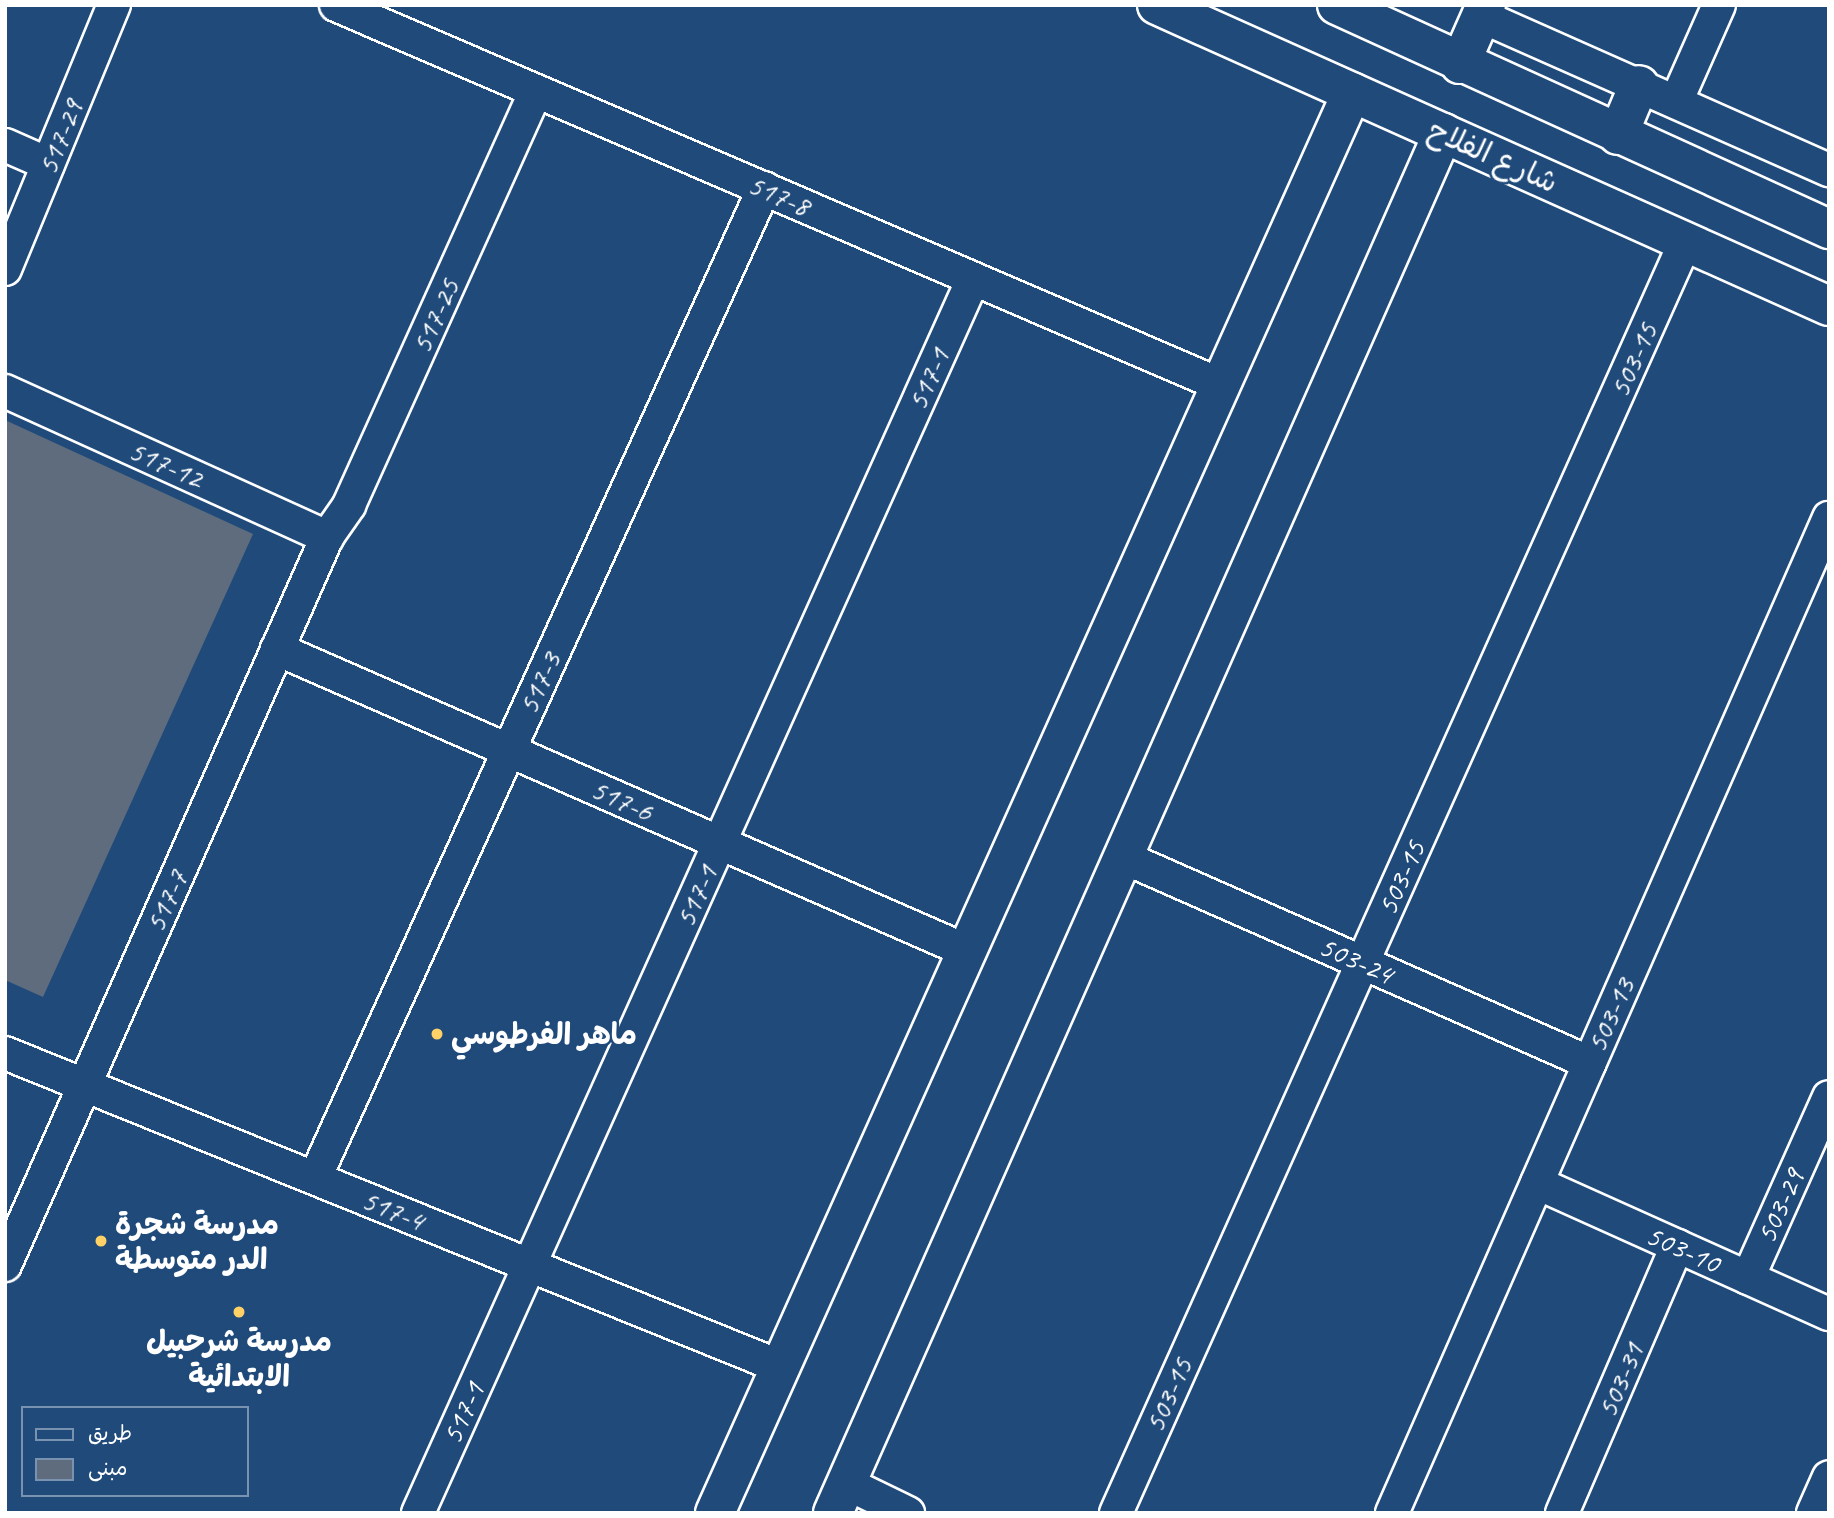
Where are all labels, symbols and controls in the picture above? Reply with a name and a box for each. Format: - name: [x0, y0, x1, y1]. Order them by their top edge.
- street label: 517-29: [29, 94, 91, 180]
- street label: شارع الفلاح: [1423, 112, 1563, 200]
- street label: 517-8: [743, 166, 815, 224]
- street label: 517-25: [403, 273, 467, 359]
- street label: 503-15: [1601, 317, 1665, 403]
- street label: 517-1: [899, 343, 957, 415]
- street label: 517-12: [123, 432, 209, 496]
- street label: 517-3: [510, 647, 568, 719]
- street label: 517-6: [586, 771, 658, 829]
- street label: 503-15: [1369, 835, 1433, 921]
- street label: 517-1: [667, 860, 725, 932]
- street label: 517-7: [137, 865, 195, 937]
- street label: 503-24: [1313, 928, 1399, 992]
- street label: 503-13: [1578, 972, 1642, 1058]
- place label: ماهر الفرطوسي: [451, 1016, 637, 1052]
- marker: ماهر الفرطوسي: [429, 1026, 445, 1042]
- street label: 503-29: [1748, 1163, 1812, 1249]
- street label: 517-4: [357, 1181, 429, 1239]
- place label: مدرسة شجرة الدر متوسطة: [115, 1206, 279, 1276]
- street label: 503-10: [1640, 1217, 1726, 1281]
- marker: مدرسة شجرة الدر متوسطة: [93, 1233, 109, 1249]
- marker: مدرسة شرحبيل الابتدائية: [231, 1304, 247, 1320]
- place label: مدرسة شرحبيل الابتدائية: [146, 1323, 332, 1394]
- street label: 503-31: [1588, 1337, 1652, 1423]
- street label: 503-15: [1136, 1352, 1200, 1438]
- street label: 517-1: [434, 1377, 492, 1449]
- legend: [21, 1406, 248, 1497]
- text: طريق: [88, 1420, 132, 1446]
- text: مبنى: [88, 1455, 127, 1481]

